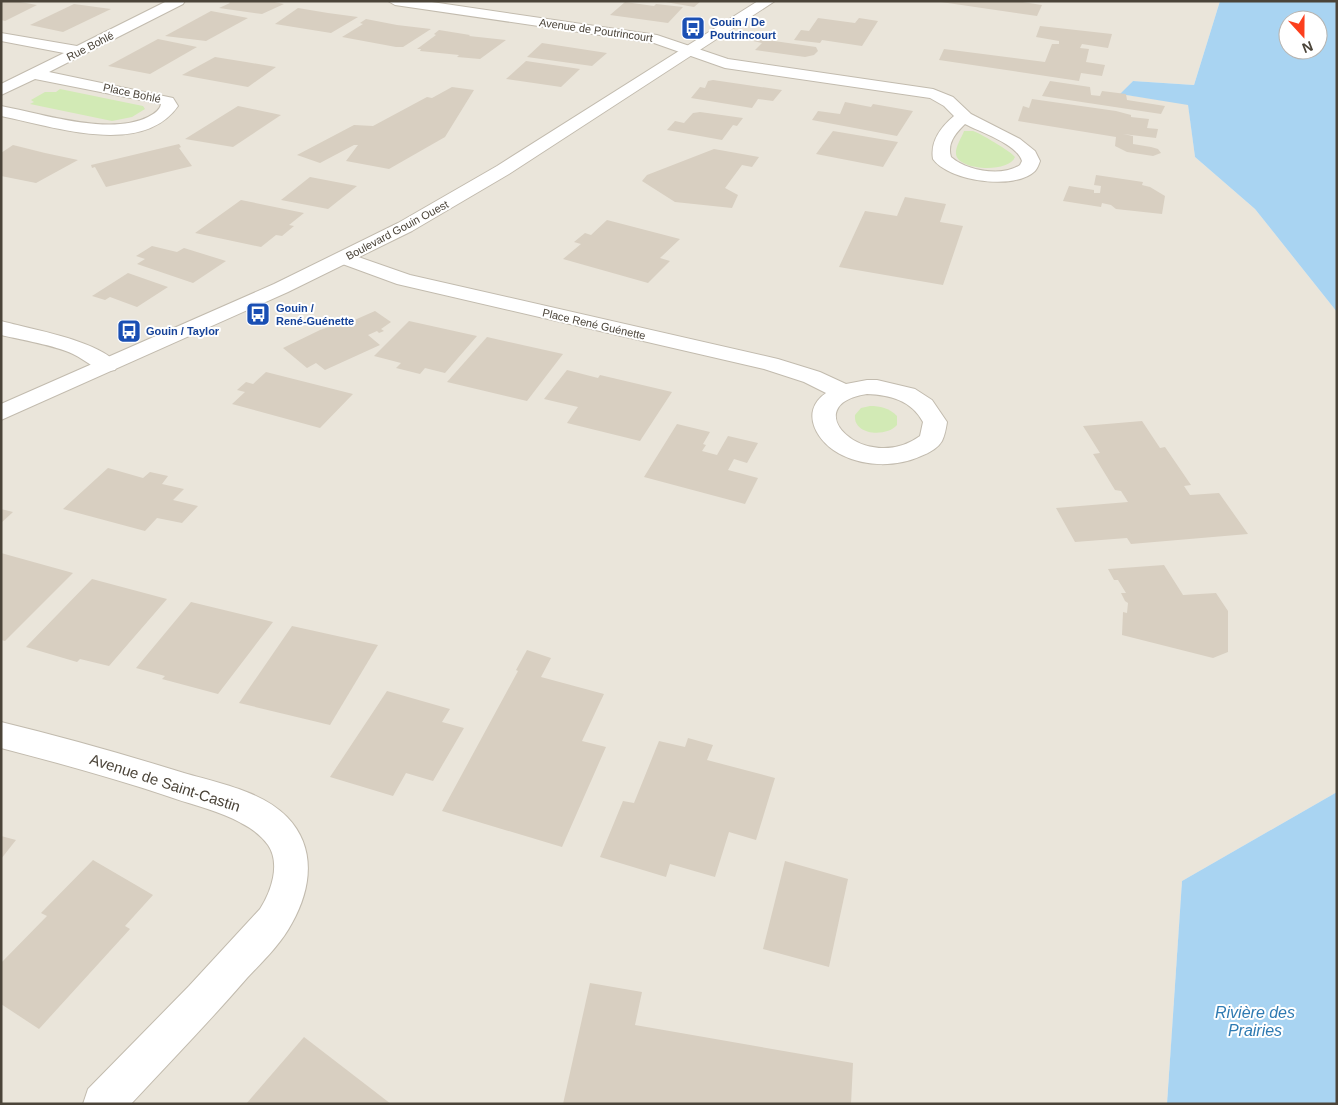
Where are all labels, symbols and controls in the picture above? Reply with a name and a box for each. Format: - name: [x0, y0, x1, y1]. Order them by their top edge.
- north arrow: [1278, 10, 1328, 60]
- bus stop icon: Gouin / De Poutrincourt: [680, 15, 706, 41]
- street label: Avenue de Poutrincourt: [538, 16, 654, 44]
- place label: Gouin / De Poutrincourt: [710, 16, 776, 41]
- street label: Rue Bohlé: [64, 29, 116, 63]
- text: N: [1300, 38, 1315, 56]
- street label: Place Bohlé: [102, 81, 162, 105]
- street label: Boulevard Gouin Ouest: [344, 198, 450, 262]
- bus stop icon: Gouin / René-Guénette: [245, 301, 271, 327]
- place label: Gouin / René-Guénette: [276, 302, 354, 327]
- street label: Place René Guénette: [541, 306, 647, 342]
- bus stop icon: Gouin / Taylor: [116, 318, 142, 344]
- place label: Gouin / Taylor: [146, 325, 220, 337]
- street label: Avenue de Saint-Castin: [88, 750, 243, 815]
- water label: Rivière des Prairies: [1215, 1004, 1295, 1039]

